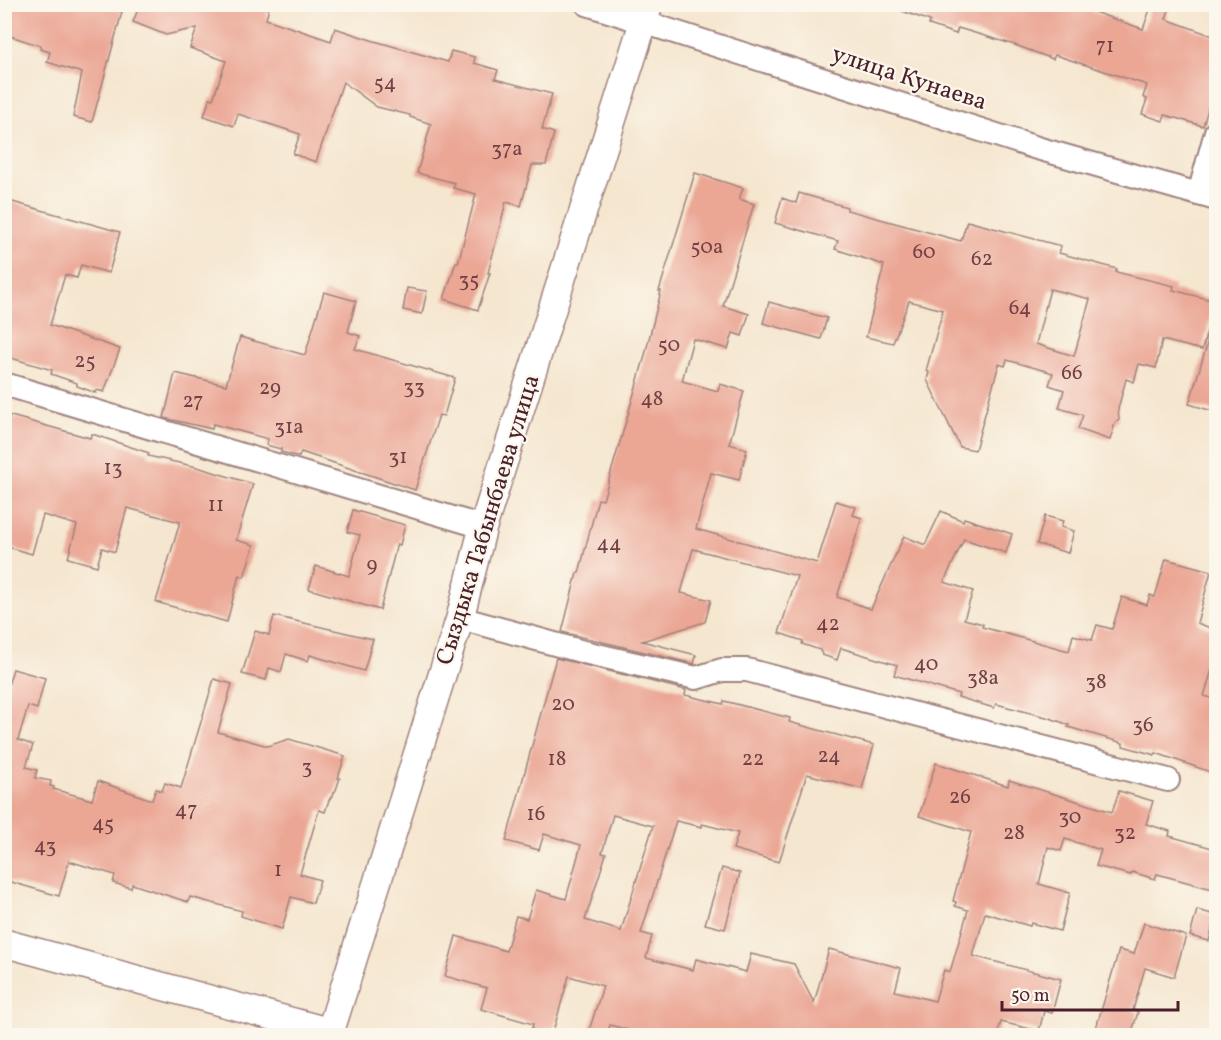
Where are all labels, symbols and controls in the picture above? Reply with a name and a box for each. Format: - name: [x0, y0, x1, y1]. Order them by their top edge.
- house number: 71: [1096, 32, 1114, 61]
- street label: улица Кунаева: [827, 38, 991, 120]
- house number: 54: [374, 69, 396, 98]
- house number: 37а: [491, 135, 523, 164]
- house number: 50а: [691, 233, 723, 262]
- house number: 60: [912, 238, 936, 267]
- house number: 62: [971, 245, 993, 274]
- house number: 35: [459, 266, 479, 295]
- house number: 64: [1009, 294, 1031, 323]
- house number: 50: [658, 331, 680, 360]
- house number: 25: [74, 347, 96, 376]
- house number: 66: [1061, 359, 1083, 388]
- street label: Сыздыка Табынбаева улица: [429, 371, 549, 669]
- house number: 33: [403, 373, 425, 402]
- house number: 29: [259, 374, 281, 403]
- house number: 48: [641, 385, 663, 414]
- house number: 27: [183, 387, 203, 416]
- house number: 31а: [274, 413, 304, 442]
- house number: 31: [389, 443, 407, 472]
- house number: 13: [104, 454, 122, 483]
- house number: 11: [208, 491, 224, 520]
- house number: 44: [596, 530, 622, 559]
- house number: 9: [367, 551, 378, 580]
- house number: 42: [816, 610, 840, 639]
- house number: 40: [914, 650, 938, 679]
- house number: 38а: [967, 664, 999, 693]
- house number: 38: [1085, 668, 1107, 697]
- house number: 20: [551, 690, 575, 719]
- house number: 36: [1132, 711, 1154, 740]
- house number: 24: [817, 742, 841, 771]
- house number: 18: [548, 745, 566, 774]
- house number: 22: [742, 745, 764, 774]
- house number: 3: [302, 753, 312, 782]
- house number: 26: [949, 783, 971, 812]
- house number: 47: [175, 796, 197, 825]
- house number: 16: [527, 800, 545, 829]
- house number: 30: [1059, 803, 1081, 832]
- house number: 45: [92, 810, 114, 839]
- house number: 28: [1003, 819, 1025, 848]
- house number: 32: [1114, 819, 1136, 848]
- house number: 43: [34, 832, 56, 861]
- house number: 1: [274, 856, 282, 885]
- scale bar: [1002, 974, 1178, 1012]
- text: 50 m: [1011, 984, 1050, 1009]

